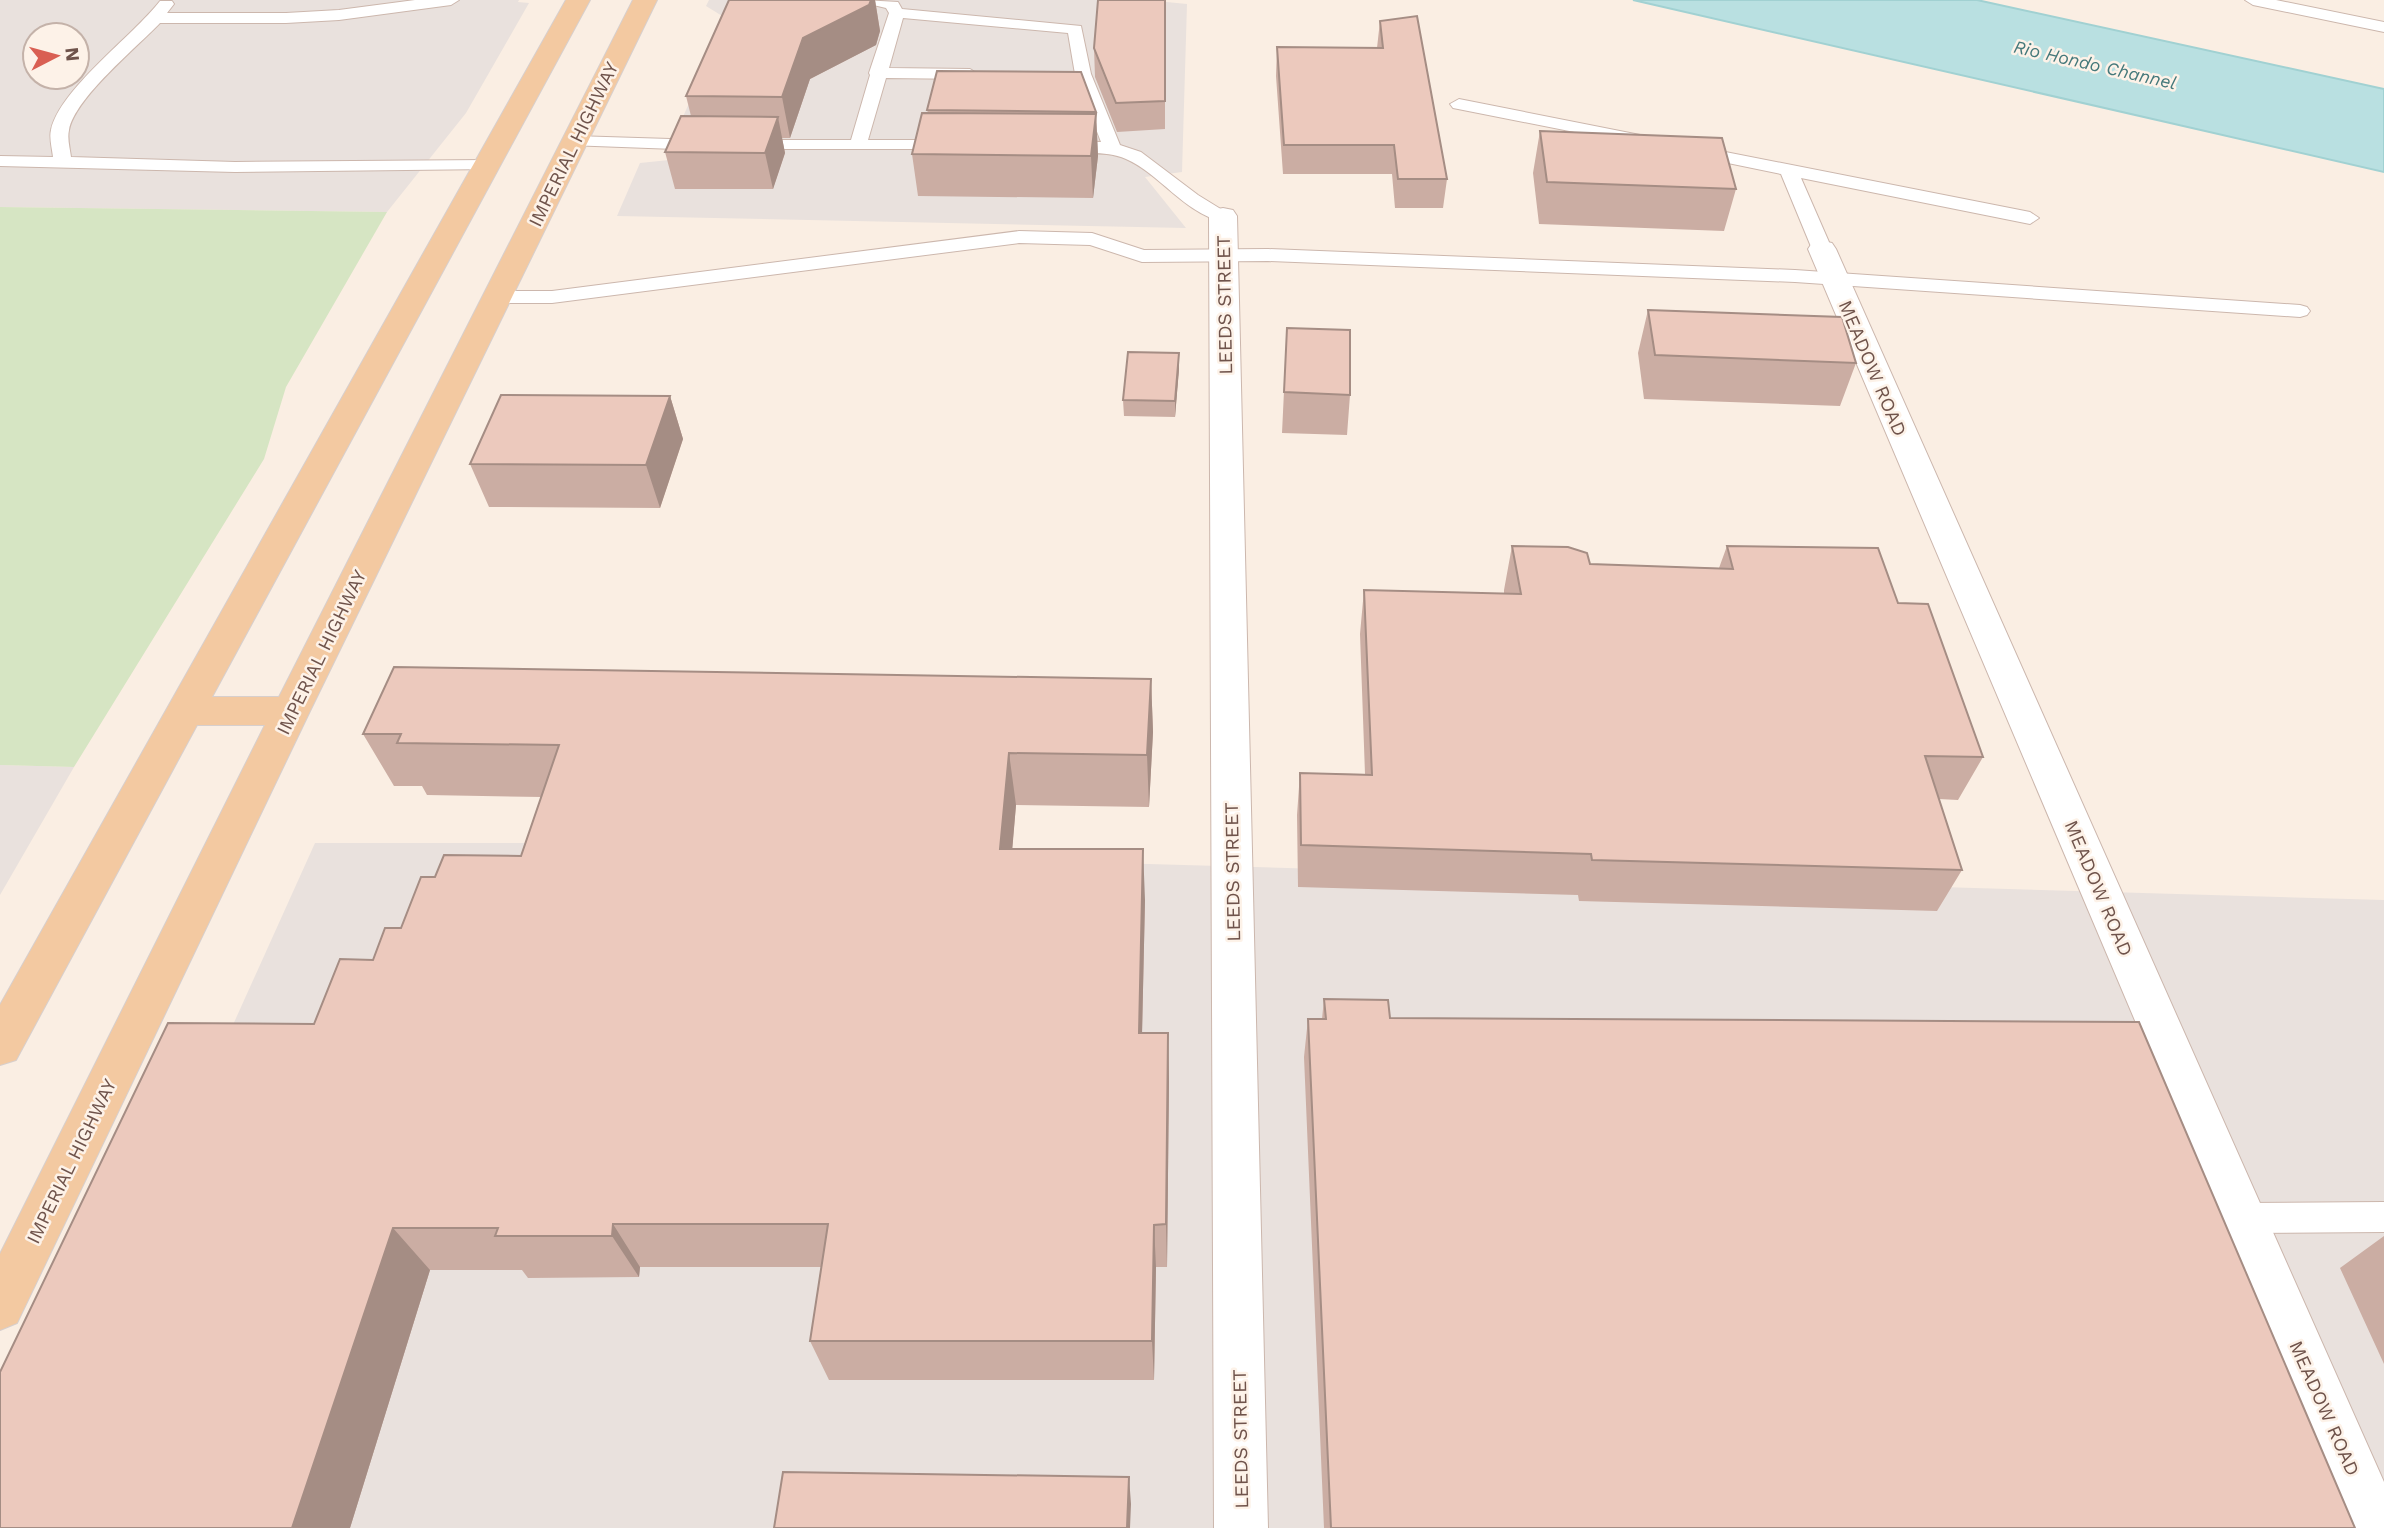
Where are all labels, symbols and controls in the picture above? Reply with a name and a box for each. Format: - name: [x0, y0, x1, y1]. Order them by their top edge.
- north arrow: [21, 21, 91, 91]
- water label: Rio Hondo Channel: [2012, 36, 2178, 93]
- text: N: [60, 46, 85, 62]
- street label: IMPERIAL HIGHWAY: [524, 58, 623, 230]
- street label: LEEDS STREET: [1212, 235, 1237, 375]
- street label: MEADOW ROAD: [1834, 297, 1912, 440]
- street label: IMPERIAL HIGHWAY: [272, 566, 371, 738]
- street label: LEEDS STREET: [1220, 802, 1245, 942]
- street label: MEADOW ROAD: [2060, 817, 2138, 960]
- street label: IMPERIAL HIGHWAY: [22, 1075, 121, 1247]
- street label: MEADOW ROAD: [2284, 1337, 2365, 1479]
- street label: LEEDS STREET: [1228, 1369, 1253, 1509]

